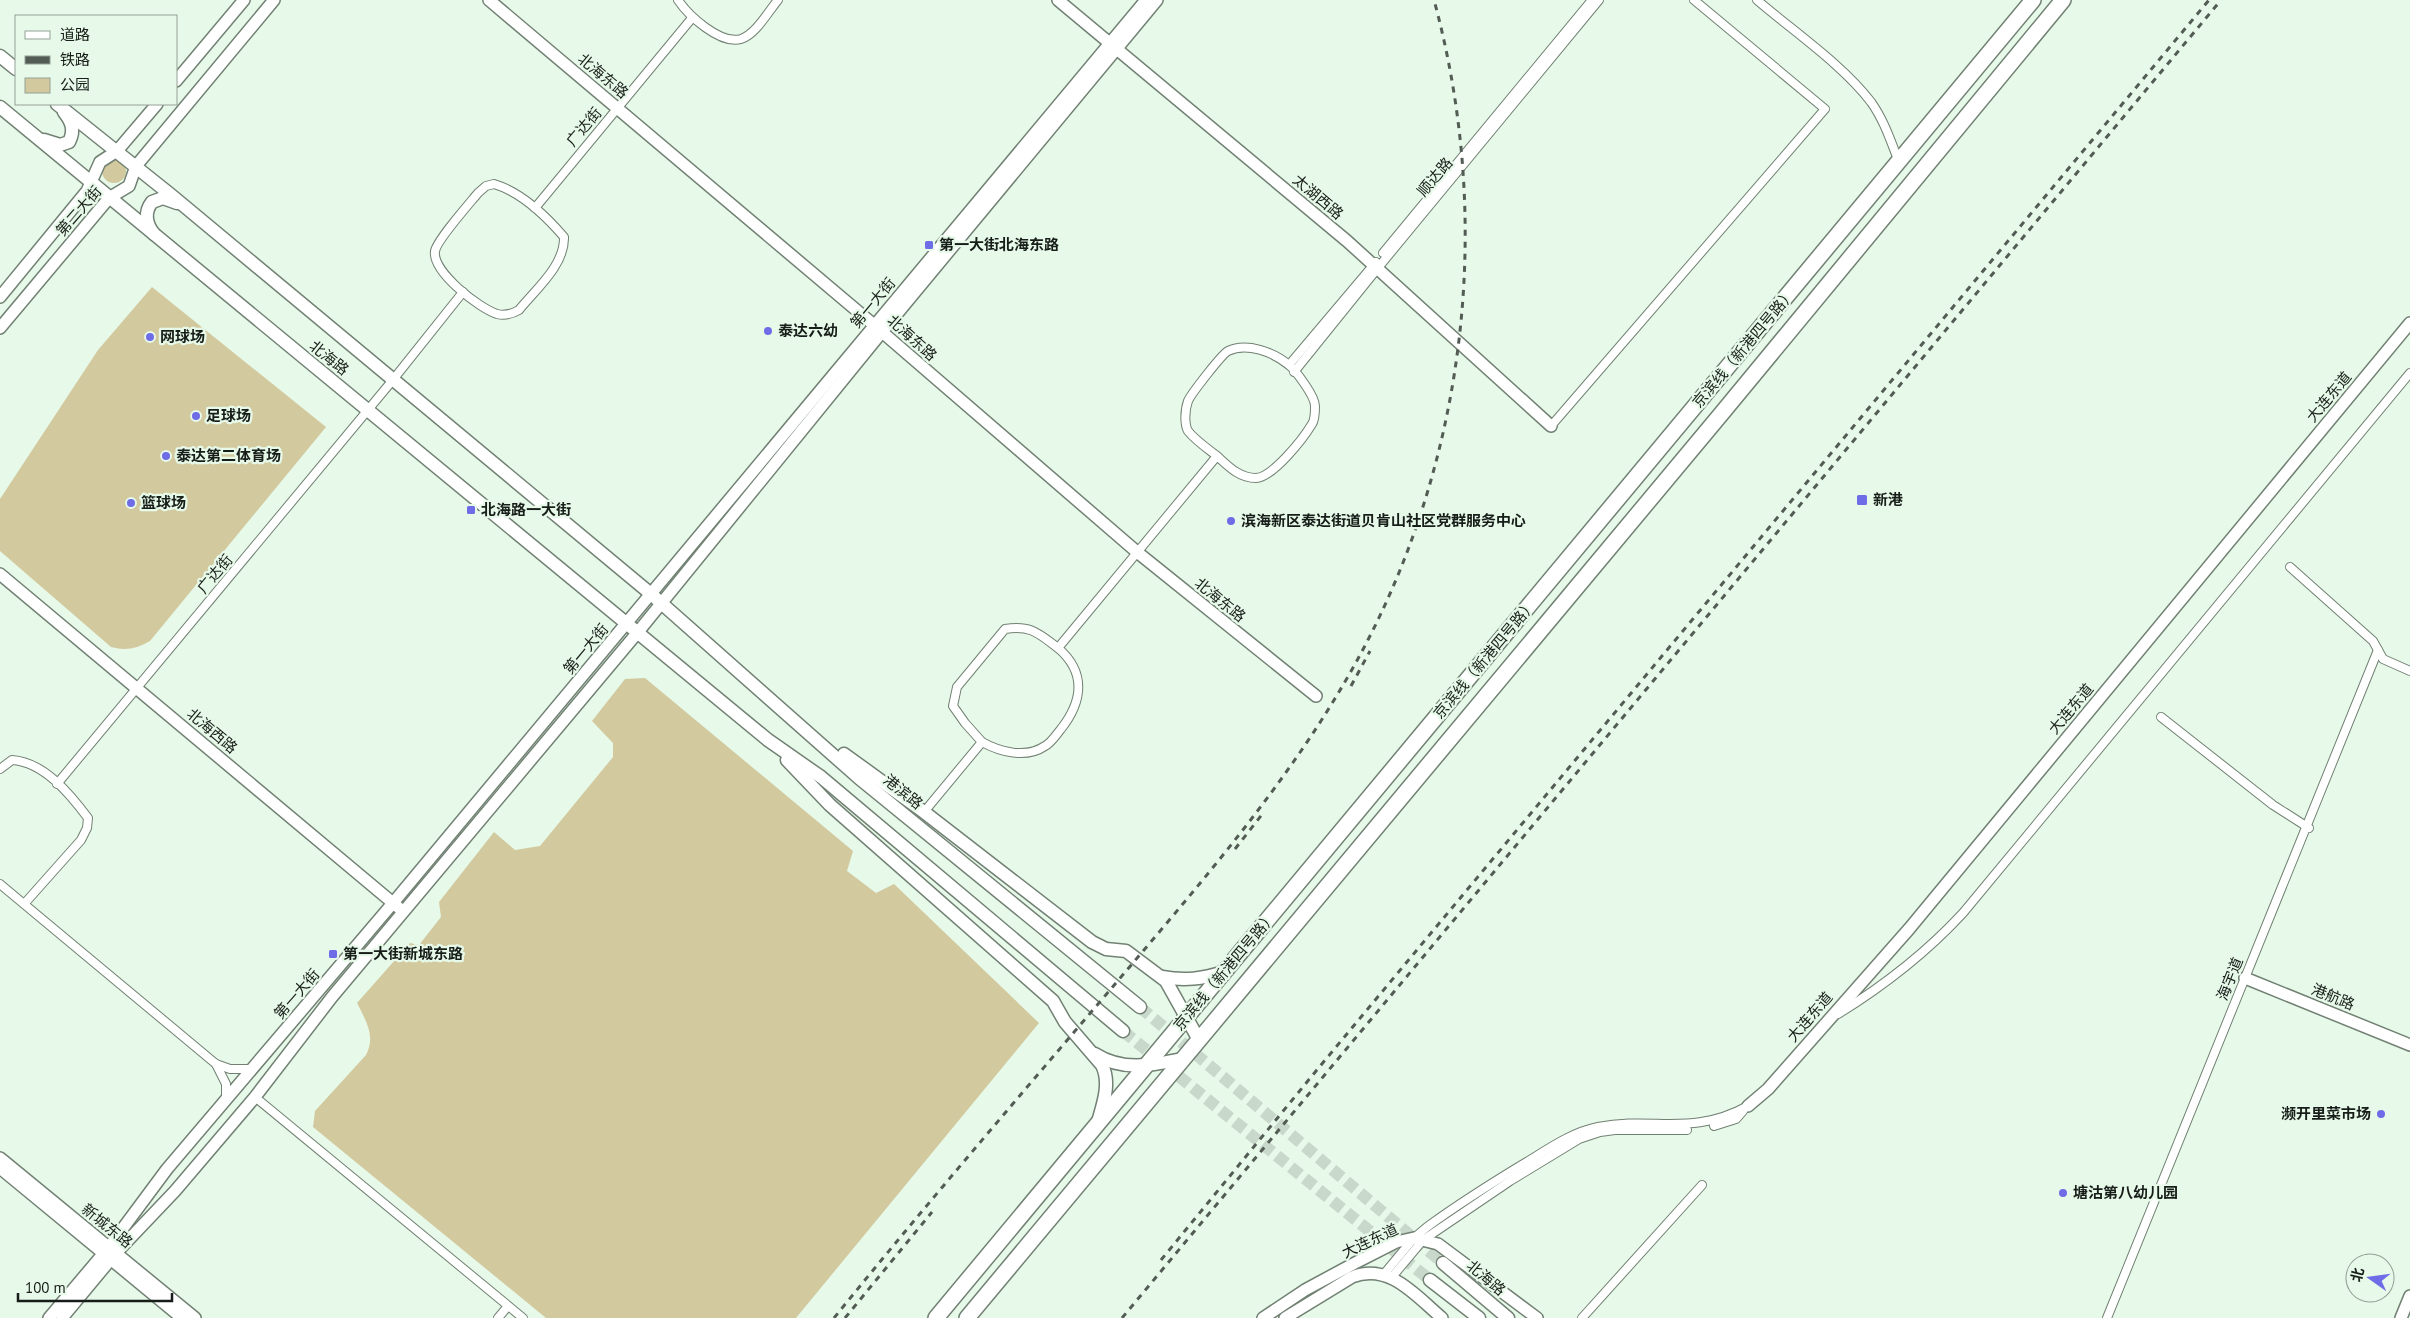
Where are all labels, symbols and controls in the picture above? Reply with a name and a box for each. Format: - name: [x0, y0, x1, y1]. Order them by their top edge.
- legend: [15, 15, 178, 105]
- text: 道路: [60, 25, 90, 44]
- street label: 北海东路: [574, 49, 632, 102]
- text: 铁路: [60, 50, 90, 69]
- text: 公园: [60, 75, 90, 94]
- street label: 广达街: [562, 103, 605, 150]
- street label: 顺达路: [1413, 153, 1456, 200]
- street label: 太湖西路: [1289, 170, 1347, 223]
- street label: 第二大街: [52, 182, 105, 240]
- place label: 第一大街北海东路: [939, 235, 1059, 254]
- marker: 第一大街北海东路: [923, 239, 935, 251]
- street label: 第一大街: [846, 274, 899, 332]
- street label: 京滨线（新港四号路）: [1688, 284, 1799, 411]
- street label: 北海东路: [884, 310, 941, 365]
- place label: 泰达六幼: [778, 321, 838, 340]
- marker: 泰达六幼: [762, 325, 774, 337]
- place label: 网球场: [160, 327, 205, 346]
- marker: 网球场: [144, 331, 156, 343]
- street label: 北海路: [306, 336, 353, 379]
- street label: 大连东道: [2302, 368, 2355, 426]
- place label: 足球场: [206, 406, 251, 425]
- marker: 足球场: [190, 410, 202, 422]
- place label: 泰达第二体育场: [176, 446, 281, 465]
- marker: 泰达第二体育场: [160, 450, 172, 462]
- place label: 新港: [1873, 490, 1903, 509]
- place label: 篮球场: [141, 493, 186, 512]
- marker: 新港: [1855, 493, 1869, 507]
- marker: 篮球场: [125, 497, 137, 509]
- place label: 北海路一大街: [481, 500, 571, 519]
- marker: 北海路一大街: [465, 504, 477, 516]
- place label: 滨海新区泰达街道贝肯山社区党群服务中心: [1241, 511, 1526, 530]
- marker: 滨海新区泰达街道贝肯山社区党群服务中心: [1225, 515, 1237, 527]
- street label: 广达街: [193, 550, 236, 597]
- street label: 北海东路: [1191, 573, 1250, 626]
- street label: 京滨线（新港四号路）: [1429, 595, 1540, 722]
- street label: 第一大街: [559, 620, 612, 678]
- street label: 大连东道: [2044, 680, 2097, 738]
- street label: 北海西路: [183, 704, 241, 757]
- street label: 港滨路: [880, 770, 927, 813]
- street label: 京滨线（新港四号路）: [1169, 907, 1280, 1034]
- place label: 第一大街新城东路: [343, 944, 463, 963]
- marker: 第一大街新城东路: [327, 948, 339, 960]
- street label: 海宇道: [2212, 954, 2247, 1003]
- street label: 第一大街: [270, 965, 323, 1023]
- street label: 港航路: [2309, 979, 2358, 1014]
- street label: 大连东道: [1783, 988, 1836, 1046]
- place label: 濒开里菜市场: [2281, 1104, 2371, 1123]
- marker: 濒开里菜市场: [2375, 1108, 2387, 1120]
- place label: 塘沽第八幼儿园: [2073, 1183, 2178, 1202]
- marker: 塘沽第八幼儿园: [2057, 1187, 2069, 1199]
- street label: 新城东路: [78, 1199, 137, 1252]
- street label: 大连东道: [1339, 1219, 1401, 1262]
- north arrow: [2345, 1253, 2395, 1303]
- street label: 北海路: [1463, 1256, 1510, 1299]
- text: 北: [2347, 1266, 2368, 1284]
- scale bar: [18, 1270, 171, 1302]
- text: 100 m: [25, 1278, 66, 1297]

